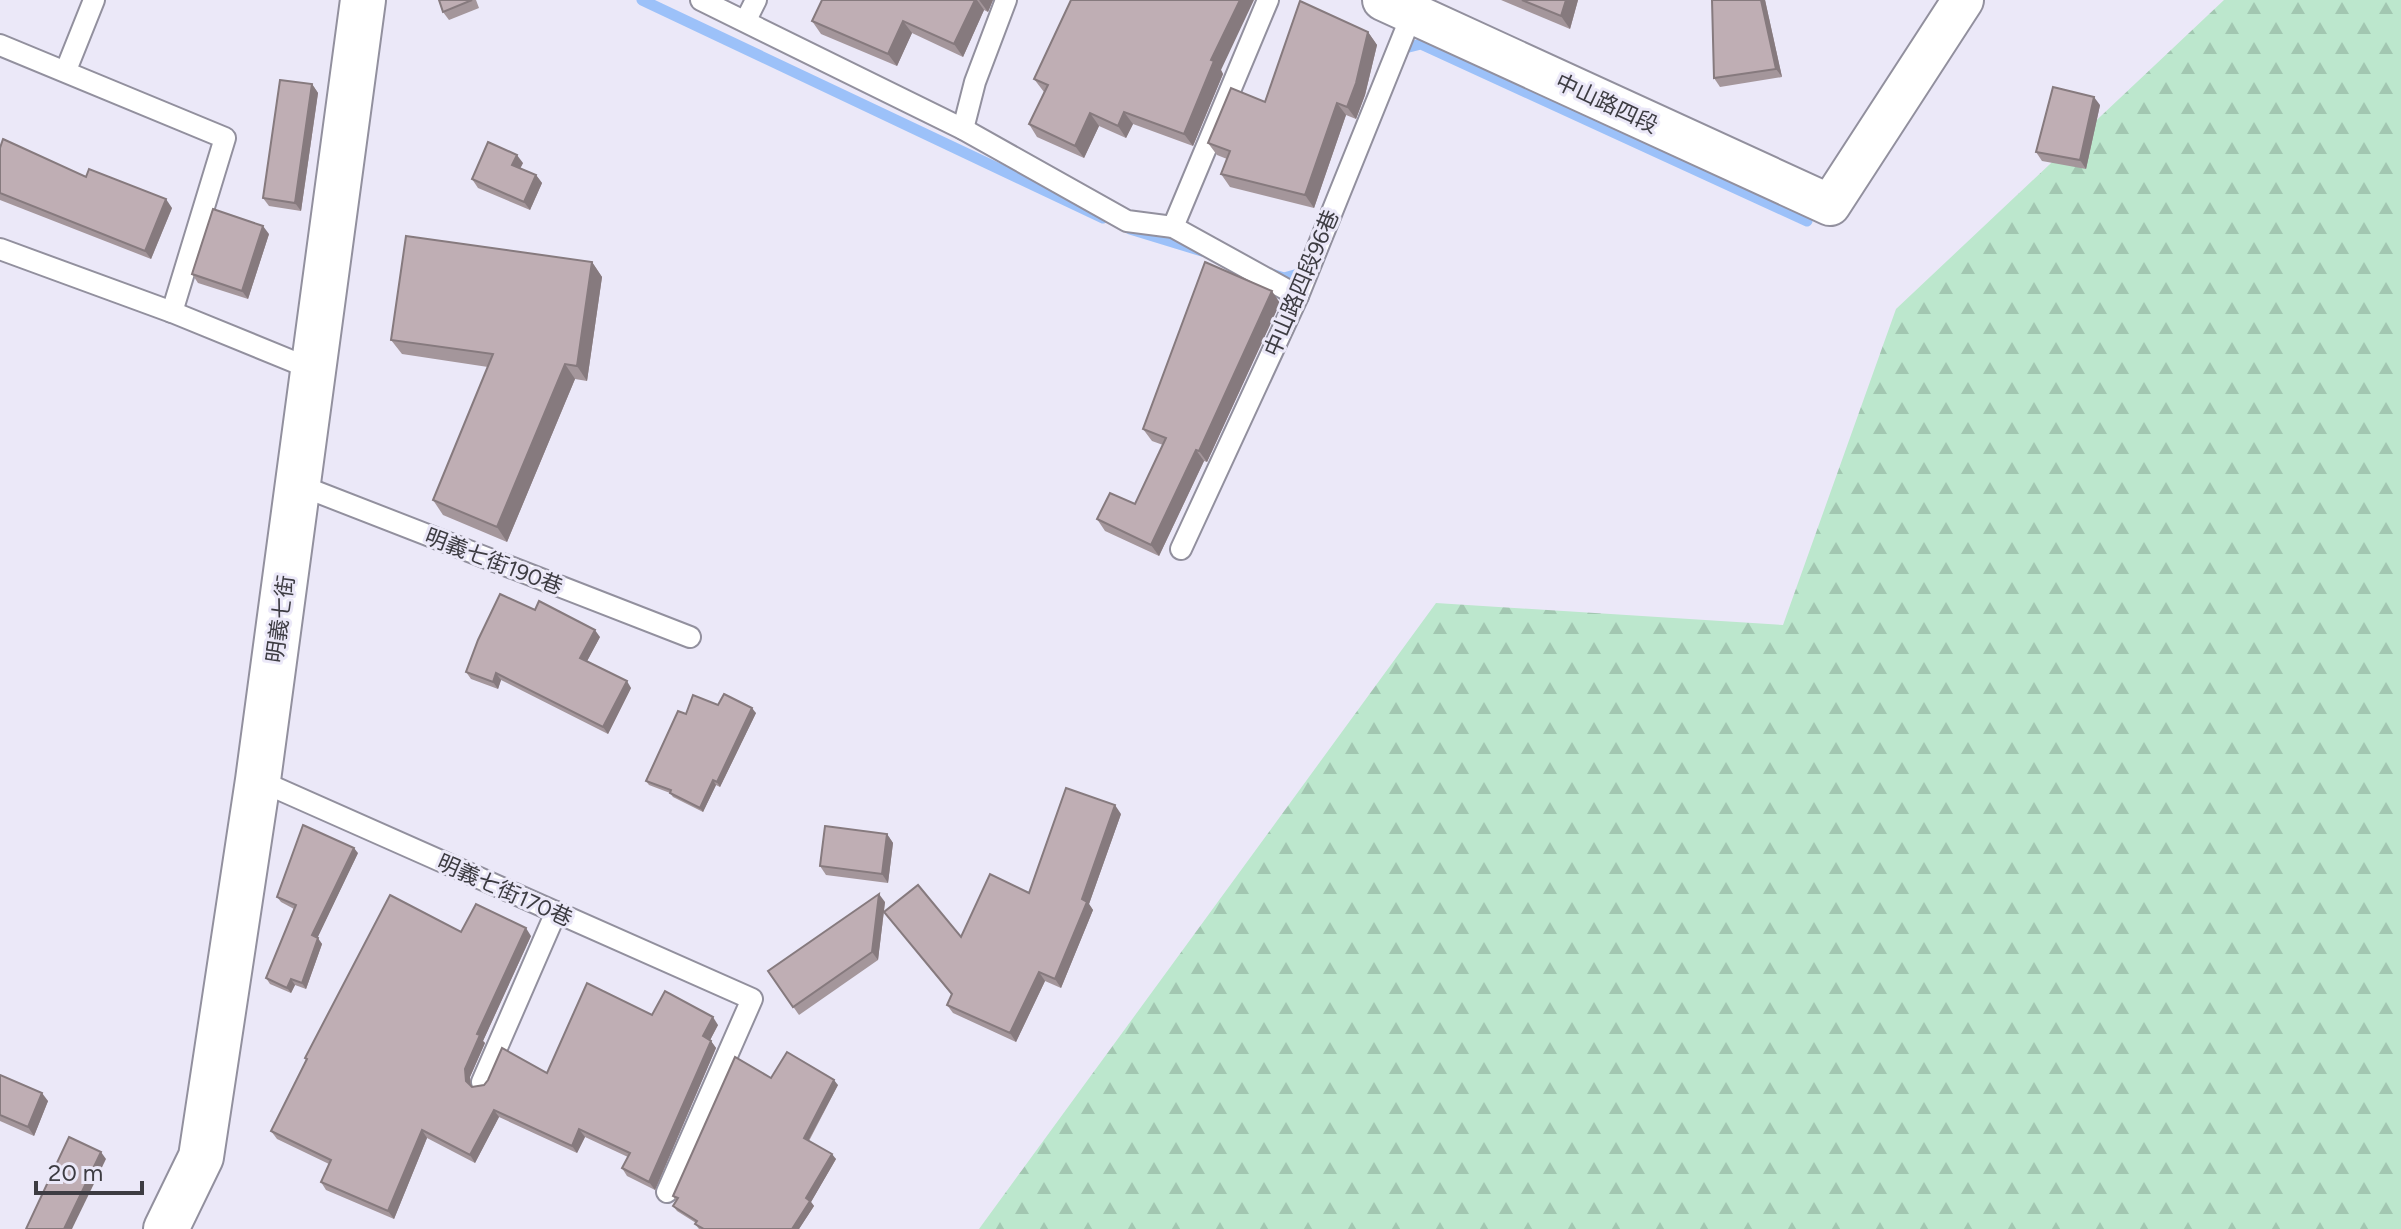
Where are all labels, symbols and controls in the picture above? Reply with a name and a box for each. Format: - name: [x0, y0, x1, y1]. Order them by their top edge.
- street label: 中山路四段: [1551, 68, 1662, 139]
- street label: 中山路四段96巷: [1258, 206, 1345, 361]
- street label: 明義七街190巷: [421, 523, 567, 600]
- street label: 明義七街: [261, 574, 300, 665]
- street label: 明義七街170巷: [433, 849, 577, 932]
- scale bar: [36, 1145, 142, 1195]
- text: 20 m: [48, 1158, 103, 1187]

